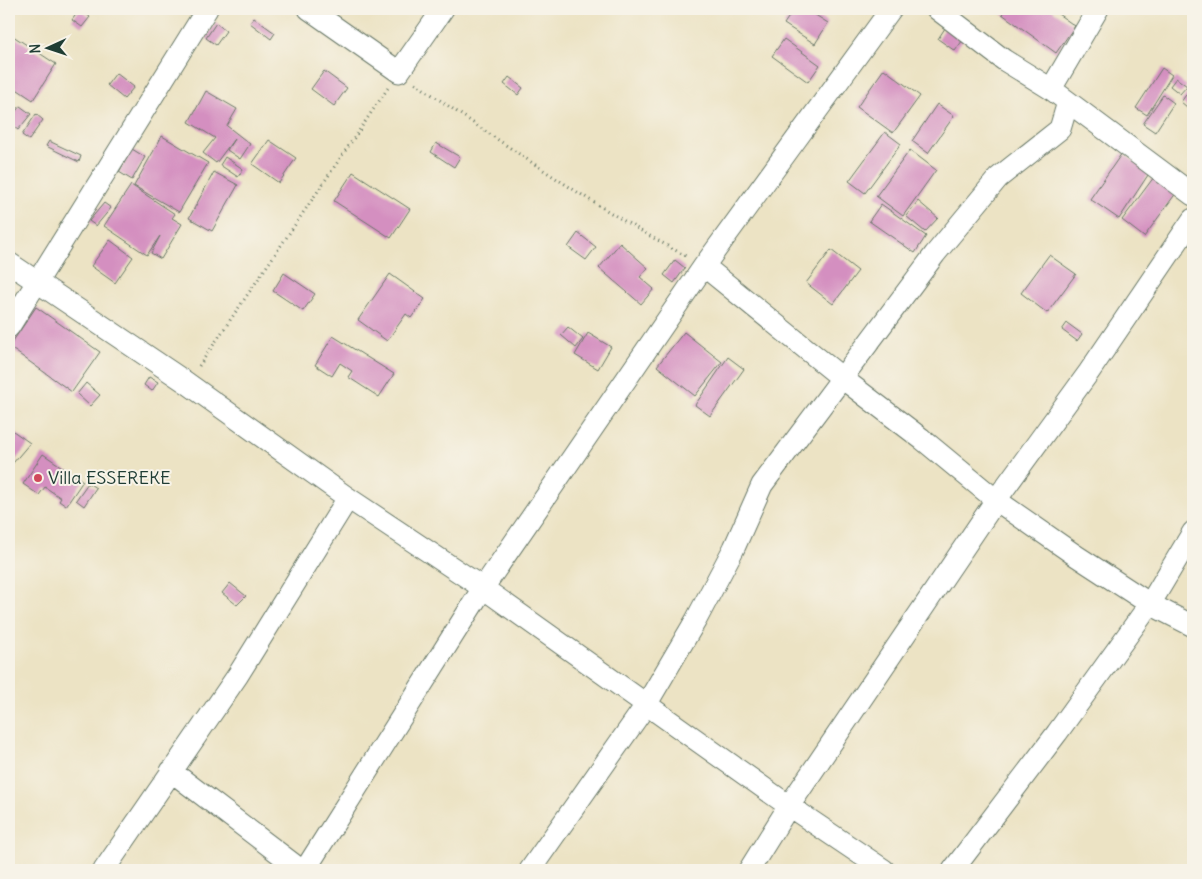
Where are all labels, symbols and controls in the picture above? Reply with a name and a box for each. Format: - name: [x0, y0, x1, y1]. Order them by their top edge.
- north arrow: [22, 22, 72, 72]
- text: N: [26, 43, 44, 54]
- place label: Villa ESSEREKE: [48, 466, 171, 489]
- marker: Villa ESSEREKE: [32, 472, 44, 484]

